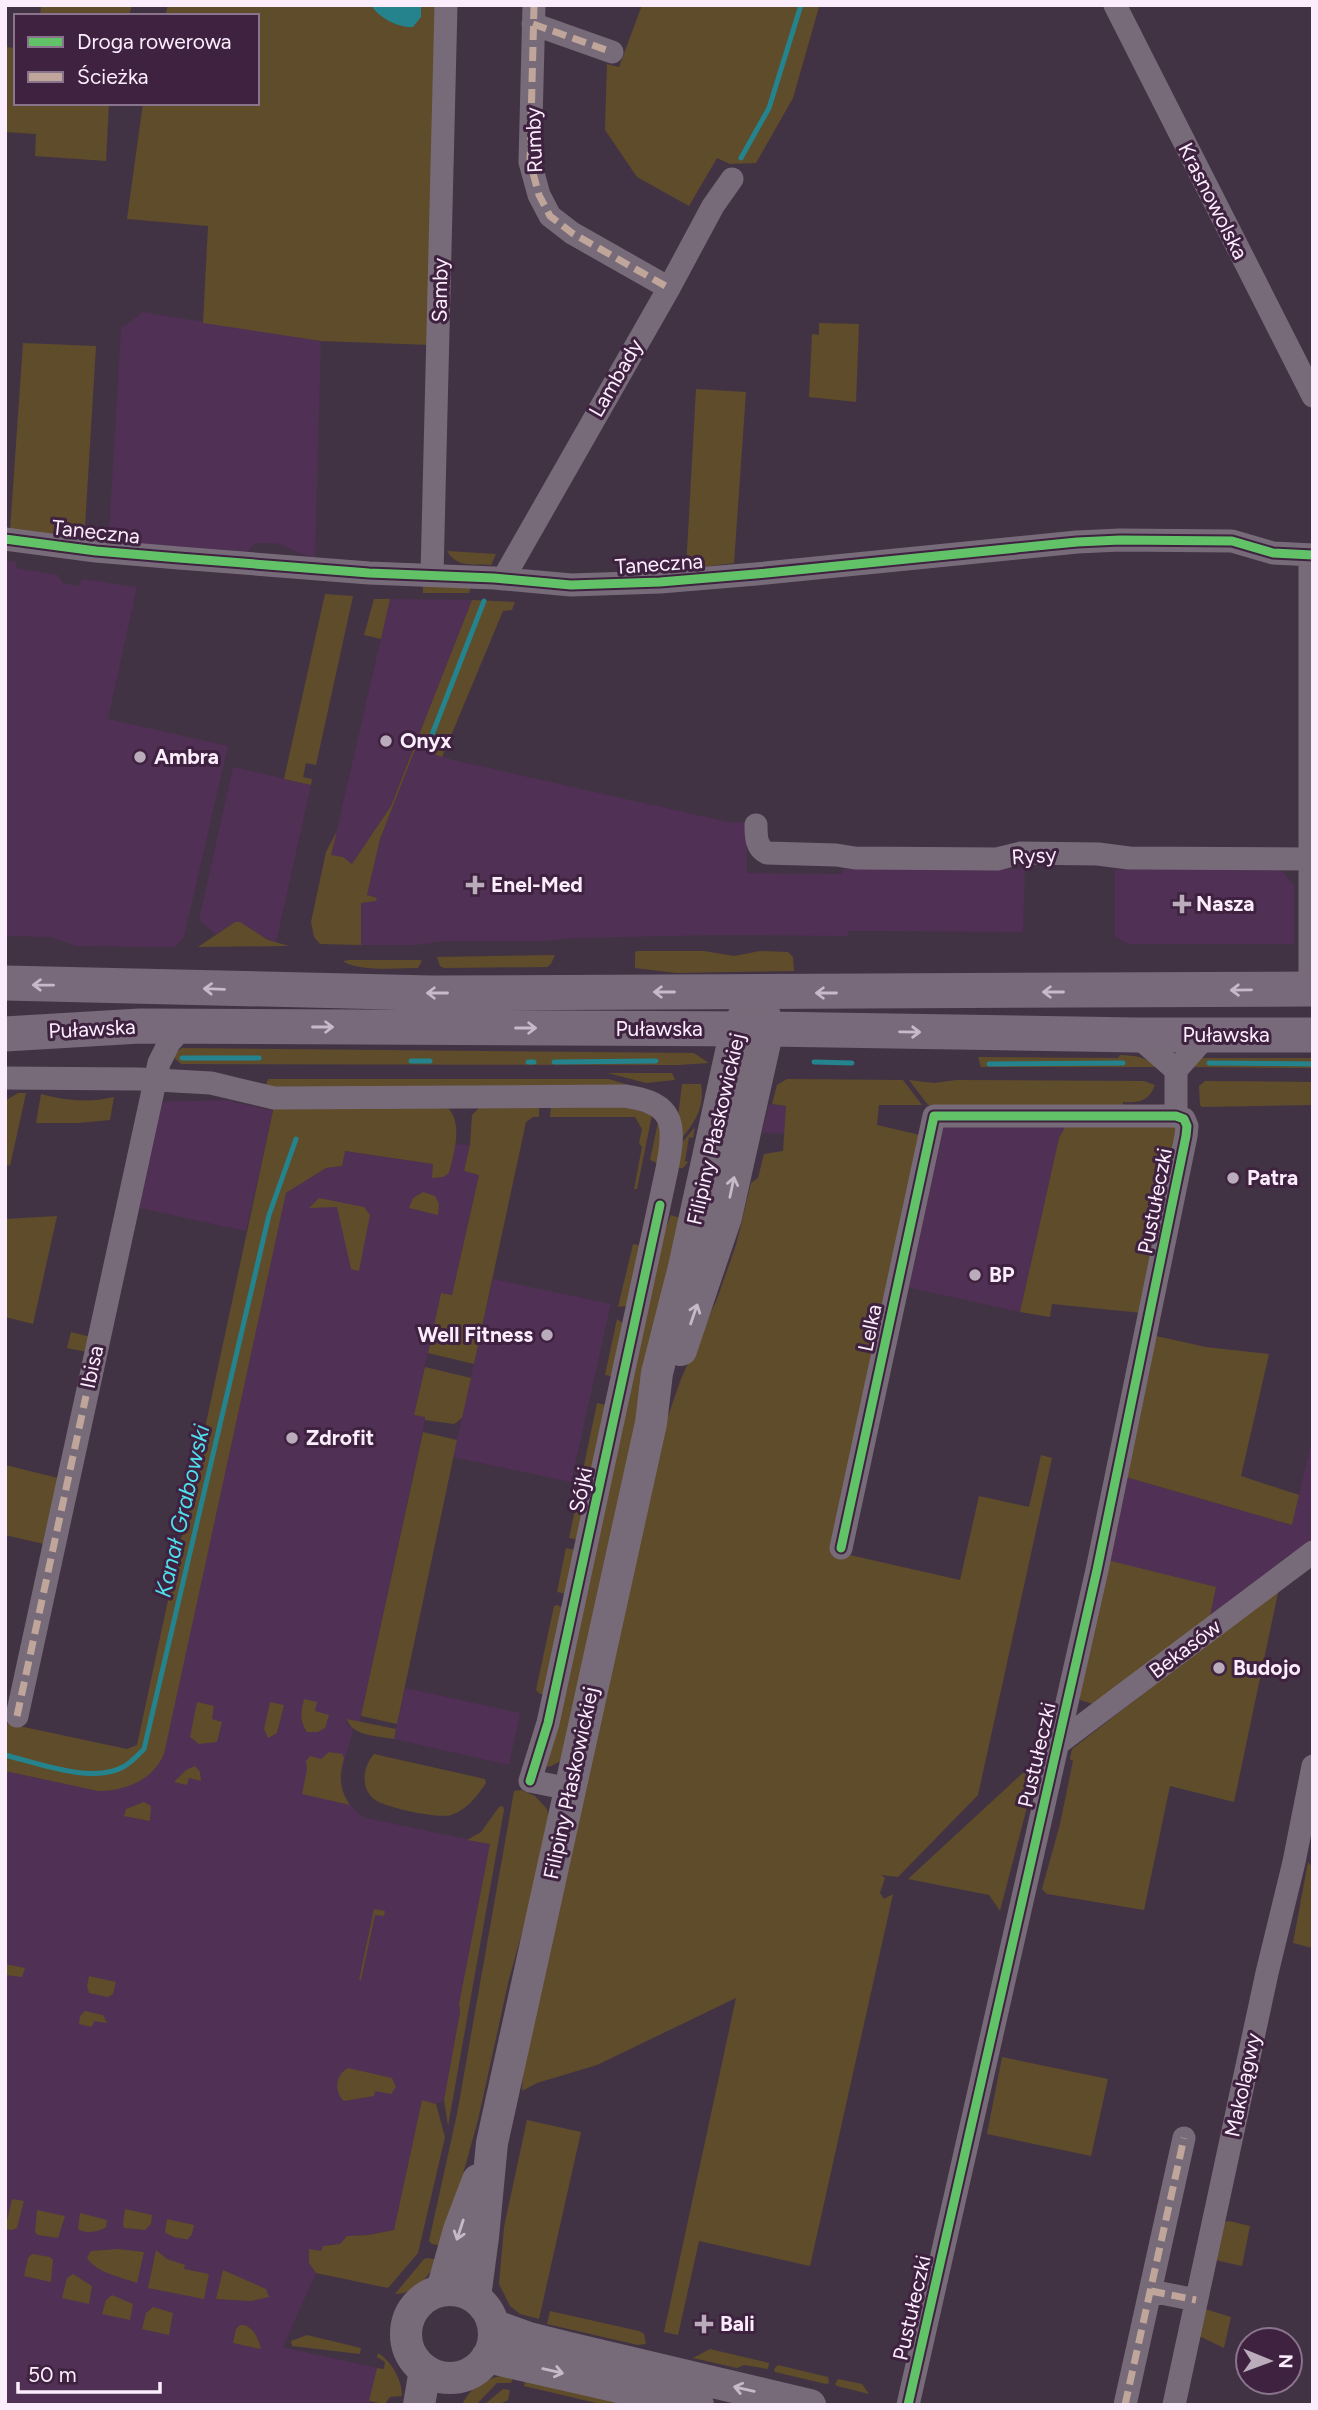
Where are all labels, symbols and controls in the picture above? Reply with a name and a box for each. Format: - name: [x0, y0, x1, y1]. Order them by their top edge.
- legend: [14, 14, 259, 105]
- text: Droga rowerowa: [77, 29, 232, 54]
- text: Ścieżka: [77, 64, 149, 89]
- street label: Rumby: [520, 107, 547, 173]
- street label: Krasnowolska: [1173, 138, 1254, 263]
- street label: Samby: [426, 258, 453, 322]
- street label: Lambady: [583, 334, 648, 421]
- street label: Taneczna: [51, 514, 141, 549]
- street label: Taneczna: [614, 548, 704, 579]
- place label: Onyx: [400, 728, 452, 753]
- marker: Onyx: [378, 733, 394, 749]
- place label: Ambra: [154, 744, 219, 769]
- marker: Ambra: [132, 749, 148, 765]
- street label: Rysy: [1011, 841, 1057, 870]
- place label: Enel-Med: [491, 872, 583, 897]
- marker: Enel-Med: [465, 875, 485, 895]
- place label: Nasza: [1196, 891, 1254, 916]
- marker: Nasza: [1174, 896, 1190, 912]
- one-way arrow: [31, 978, 54, 992]
- one-way arrow: [203, 982, 226, 995]
- one-way arrow: [1230, 983, 1253, 997]
- one-way arrow: [653, 985, 676, 999]
- one-way arrow: [1042, 985, 1065, 999]
- one-way arrow: [426, 986, 449, 1000]
- one-way arrow: [815, 986, 838, 1000]
- street label: Puławska: [48, 1014, 136, 1043]
- street label: Puławska: [615, 1016, 703, 1041]
- one-way arrow: [311, 1020, 334, 1034]
- one-way arrow: [514, 1021, 537, 1035]
- street label: Puławska: [1182, 1022, 1270, 1047]
- one-way arrow: [898, 1025, 921, 1039]
- street label: Filipiny Płaskowickiej: [681, 1031, 750, 1227]
- street label: Pustułeczki: [1132, 1146, 1177, 1256]
- place label: Patra: [1247, 1165, 1298, 1190]
- marker: Patra: [1225, 1170, 1241, 1186]
- one-way arrow: [726, 1176, 740, 1199]
- place label: BP: [989, 1262, 1015, 1287]
- marker: BP: [967, 1267, 983, 1283]
- street label: Lelka: [852, 1302, 887, 1354]
- one-way arrow: [689, 1303, 701, 1325]
- place label: Well Fitness: [418, 1322, 533, 1347]
- marker: Well Fitness: [539, 1327, 555, 1343]
- street label: Ibisa: [75, 1343, 108, 1391]
- water label: Kanał Grabowski: [148, 1421, 216, 1600]
- place label: Zdrofit: [306, 1425, 374, 1450]
- marker: Zdrofit: [284, 1430, 300, 1446]
- street label: Sójki: [564, 1465, 597, 1515]
- street label: Bekasów: [1144, 1613, 1226, 1684]
- place label: Budojo: [1233, 1655, 1301, 1680]
- marker: Budojo: [1211, 1660, 1227, 1676]
- street label: Filipiny Płaskowickiej: [538, 1684, 603, 1881]
- street label: Pustułeczki: [1012, 1700, 1061, 1810]
- street label: Makolągwy: [1219, 2031, 1266, 2139]
- one-way arrow: [453, 2218, 465, 2240]
- street label: Pustułeczki: [887, 2253, 936, 2363]
- place label: Bali: [720, 2311, 755, 2336]
- marker: Bali: [694, 2314, 714, 2334]
- north arrow: [1234, 2326, 1304, 2396]
- scale bar: [18, 2350, 159, 2394]
- text: N: [1274, 2354, 1297, 2369]
- text: 50 m: [28, 2362, 77, 2387]
- one-way arrow: [542, 2366, 564, 2379]
- one-way arrow: [733, 2382, 756, 2396]

